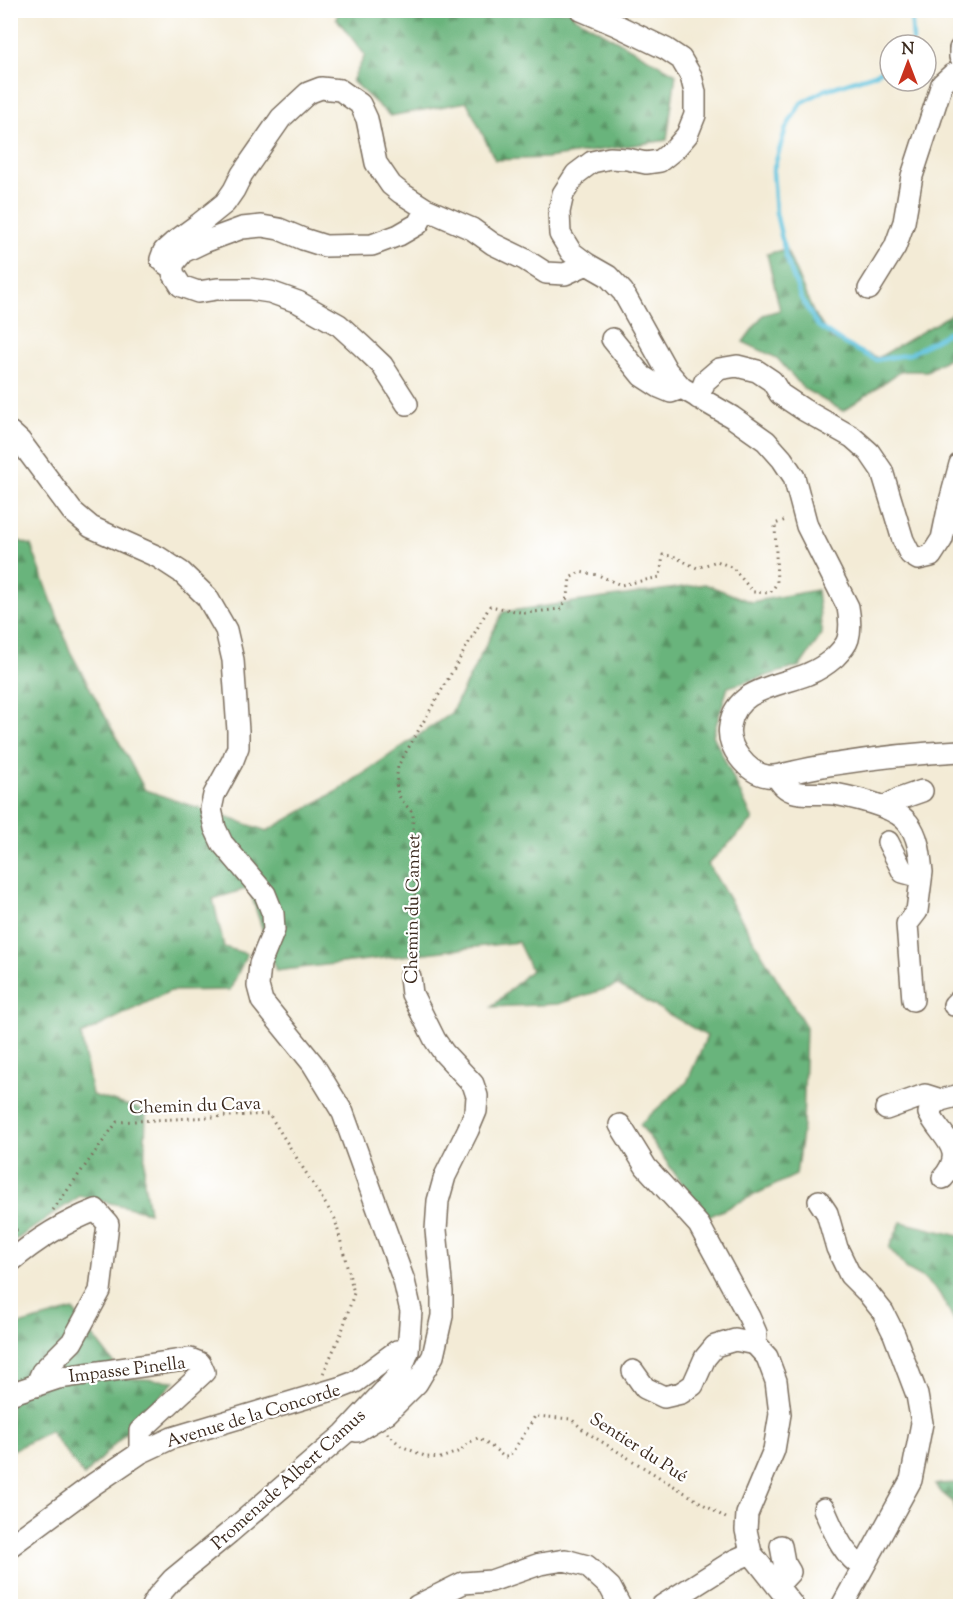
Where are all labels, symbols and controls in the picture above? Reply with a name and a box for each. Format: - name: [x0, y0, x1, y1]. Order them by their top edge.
- north arrow: [878, 33, 938, 93]
- text: N: [902, 39, 915, 62]
- street label: Chemin du Cannet: [400, 834, 428, 984]
- street label: Chemin du Cava: [129, 1092, 261, 1122]
- street label: Impasse Pinella: [67, 1351, 187, 1391]
- street label: Avenue de la Concorde: [163, 1378, 344, 1456]
- street label: Promenade Albert Camus: [206, 1404, 372, 1557]
- street label: Sentier du Pué: [584, 1407, 692, 1490]

